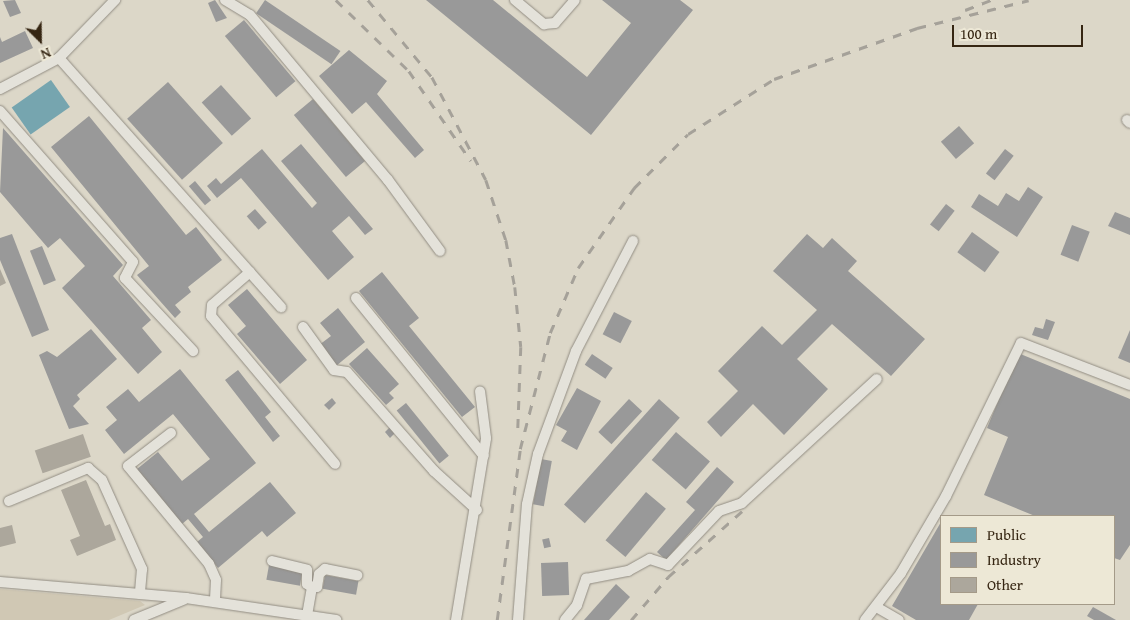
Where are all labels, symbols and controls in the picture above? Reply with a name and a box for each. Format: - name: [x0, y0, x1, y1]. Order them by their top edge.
- north arrow: [15, 15, 65, 65]
- scale bar: [955, 15, 1086, 47]
- text: 100 m: [960, 23, 997, 44]
- text: N: [38, 43, 54, 65]
- legend: [940, 515, 1115, 605]
- text: Public: [987, 524, 1026, 545]
- text: Industry: [987, 549, 1041, 570]
- text: Other: [987, 574, 1023, 595]

